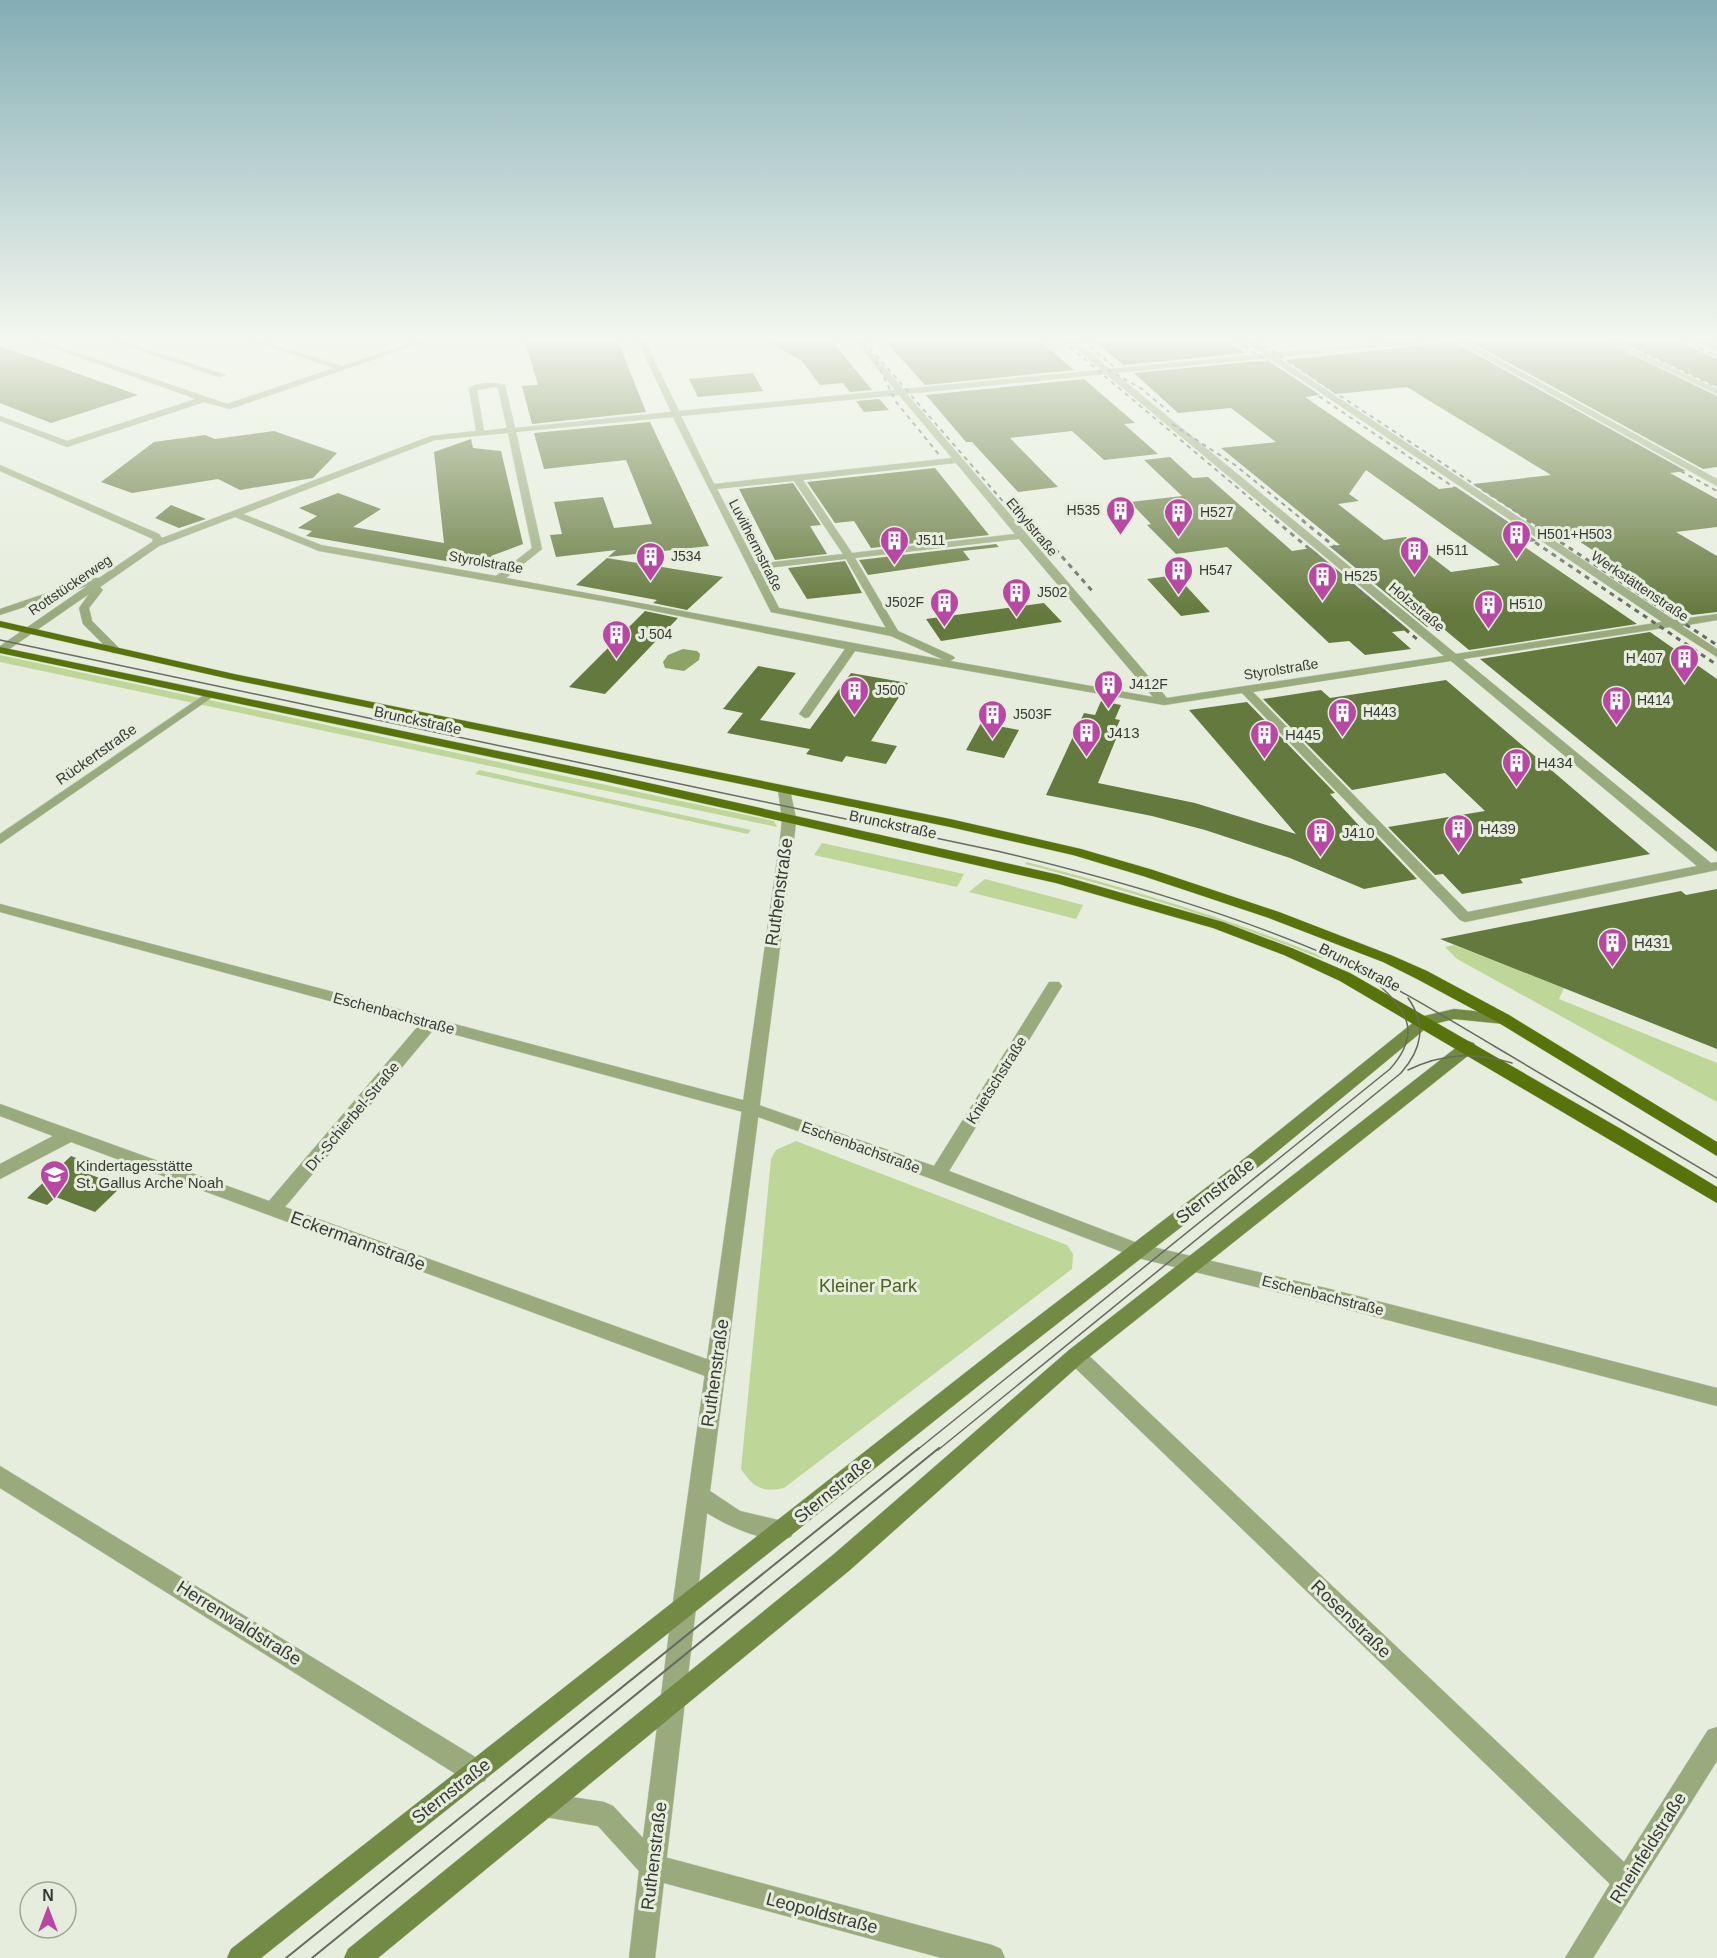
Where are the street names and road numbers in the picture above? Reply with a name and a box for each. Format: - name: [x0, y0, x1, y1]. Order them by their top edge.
- street label: Ethylstraße: [1003, 495, 1061, 559]
- street label: Luvithermstraße: [726, 496, 786, 594]
- street label: Werkstättenstraße: [1588, 547, 1692, 625]
- street label: Styrolstraße: [447, 548, 525, 576]
- street label: Rottstückerweg: [26, 551, 114, 619]
- street label: Holzstraße: [1386, 579, 1448, 635]
- street label: Styrolstraße: [1242, 655, 1320, 683]
- street label: Brunckstraße: [373, 702, 463, 738]
- street label: Rückertstraße: [53, 720, 139, 788]
- street label: Brunckstraße: [848, 806, 938, 842]
- street label: Ruthenstraße: [762, 837, 796, 947]
- street label: Brunckstraße: [1316, 939, 1404, 995]
- street label: Eschenbachstraße: [331, 989, 457, 1037]
- street label: Knietschstraße: [962, 1033, 1030, 1127]
- street label: Dr.-Schierbel-Straße: [302, 1058, 402, 1174]
- street label: Eschenbachstraße: [799, 1118, 923, 1176]
- street label: Sternstraße: [1172, 1154, 1258, 1228]
- street label: Eckermannstraße: [288, 1207, 428, 1275]
- street label: Eschenbachstraße: [1260, 1272, 1386, 1318]
- street label: Ruthenstraße: [698, 1318, 732, 1428]
- street label: Sternstraße: [790, 1453, 876, 1527]
- street label: Rosenstraße: [1307, 1576, 1395, 1662]
- street label: Herrenwaldstraße: [173, 1577, 305, 1669]
- street label: Sternstraße: [408, 1754, 494, 1828]
- street label: Rheinfeldstraße: [1606, 1789, 1690, 1907]
- street label: Ruthenstraße: [637, 1801, 671, 1911]
- street label: Leopoldstraße: [764, 1888, 880, 1938]

